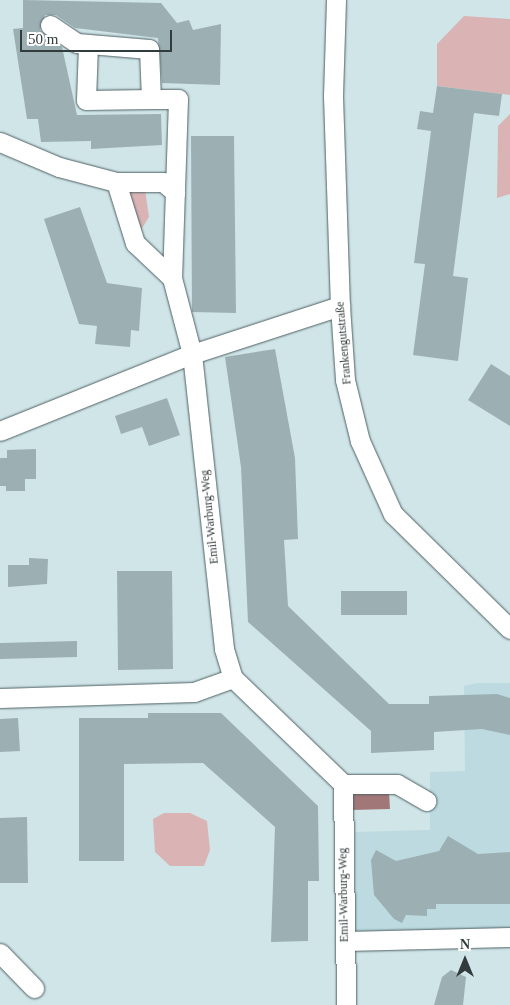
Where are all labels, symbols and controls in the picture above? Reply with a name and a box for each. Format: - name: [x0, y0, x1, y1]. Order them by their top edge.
- scale bar: [22, 20, 175, 52]
- text: 50 m: [28, 31, 58, 47]
- street label: Frankengutstraße: [333, 301, 355, 385]
- street label: Emil-Warburg-Weg: [198, 469, 222, 565]
- street label: Emil-Warburg-Weg: [336, 848, 352, 942]
- north arrow: [440, 935, 490, 985]
- text: N: [460, 937, 470, 952]

